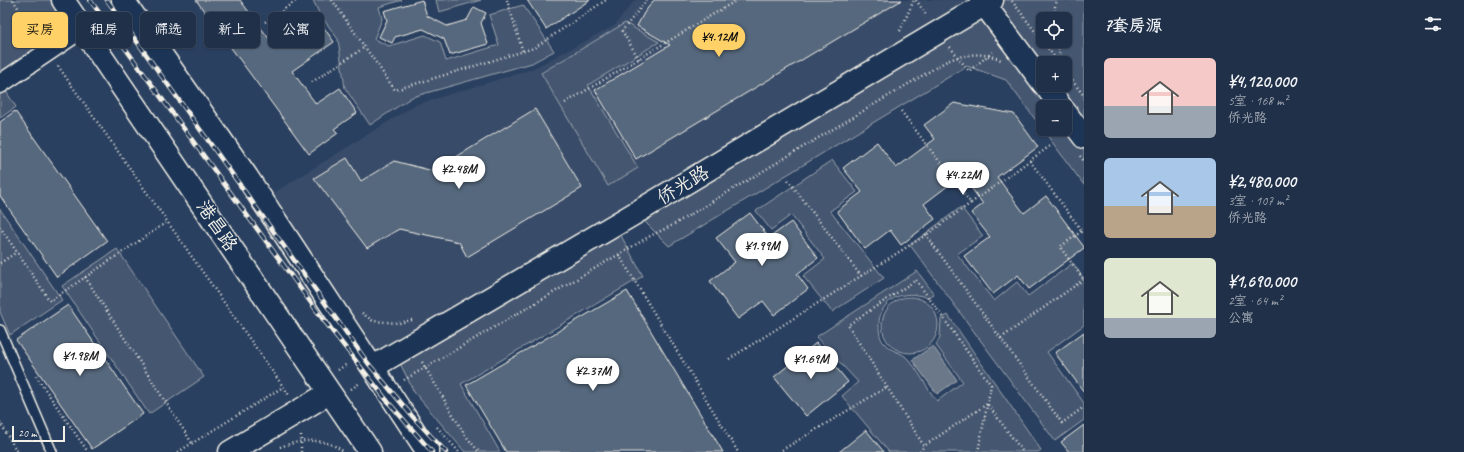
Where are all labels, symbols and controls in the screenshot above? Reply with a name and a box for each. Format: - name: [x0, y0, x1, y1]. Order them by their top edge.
- chip: 买房: [12, 12, 68, 48]
- chip: 租房: [76, 12, 132, 48]
- chip: 筛选: [140, 12, 196, 48]
- chip: 新上: [204, 12, 260, 48]
- chip: 公寓: [268, 12, 324, 48]
- map controls: [1036, 12, 1072, 136]
- button: locate: [1036, 12, 1072, 48]
- icon: filters: [1422, 13, 1444, 35]
- text: 7套房源: [1104, 15, 1163, 36]
- pin: ¥4.12M: [686, 24, 752, 58]
- text: ¥4.12M: [701, 29, 737, 45]
- button: +: [1036, 56, 1072, 92]
- text: ¥4,120,000: [1228, 71, 1296, 92]
- icon: home: [1136, 74, 1184, 122]
- text: 5室 · 168 m²: [1228, 93, 1288, 109]
- button: −: [1036, 100, 1072, 136]
- text: 侨光路: [1228, 110, 1267, 126]
- pin: ¥2.48M: [426, 156, 492, 190]
- street label: 侨光路: [652, 160, 714, 210]
- text: ¥2.48M: [441, 161, 477, 177]
- pin: ¥4.22M: [930, 162, 996, 196]
- text: ¥4.22M: [945, 167, 981, 183]
- text: ¥2,480,000: [1228, 171, 1296, 192]
- icon: home: [1136, 174, 1184, 222]
- text: 3室 · 107 m²: [1228, 193, 1288, 209]
- street label: 港昌路: [191, 196, 243, 256]
- text: 侨光路: [1228, 210, 1267, 226]
- pin: ¥1.99M: [729, 233, 795, 267]
- text: ¥1.99M: [744, 238, 780, 254]
- text: ¥1,690,000: [1228, 271, 1296, 292]
- icon: home: [1136, 274, 1184, 322]
- text: 2室 · 64 m²: [1228, 293, 1282, 309]
- text: 公寓: [1228, 310, 1254, 326]
- pin: ¥1.98M: [47, 343, 113, 377]
- pin: ¥1.69M: [778, 346, 844, 380]
- text: ¥1.98M: [62, 348, 98, 364]
- text: ¥1.69M: [793, 351, 829, 367]
- pin: ¥2.37M: [560, 358, 626, 392]
- text: ¥2.37M: [575, 363, 611, 379]
- scale bar: [12, 424, 65, 443]
- text: 20 m: [18, 426, 37, 440]

